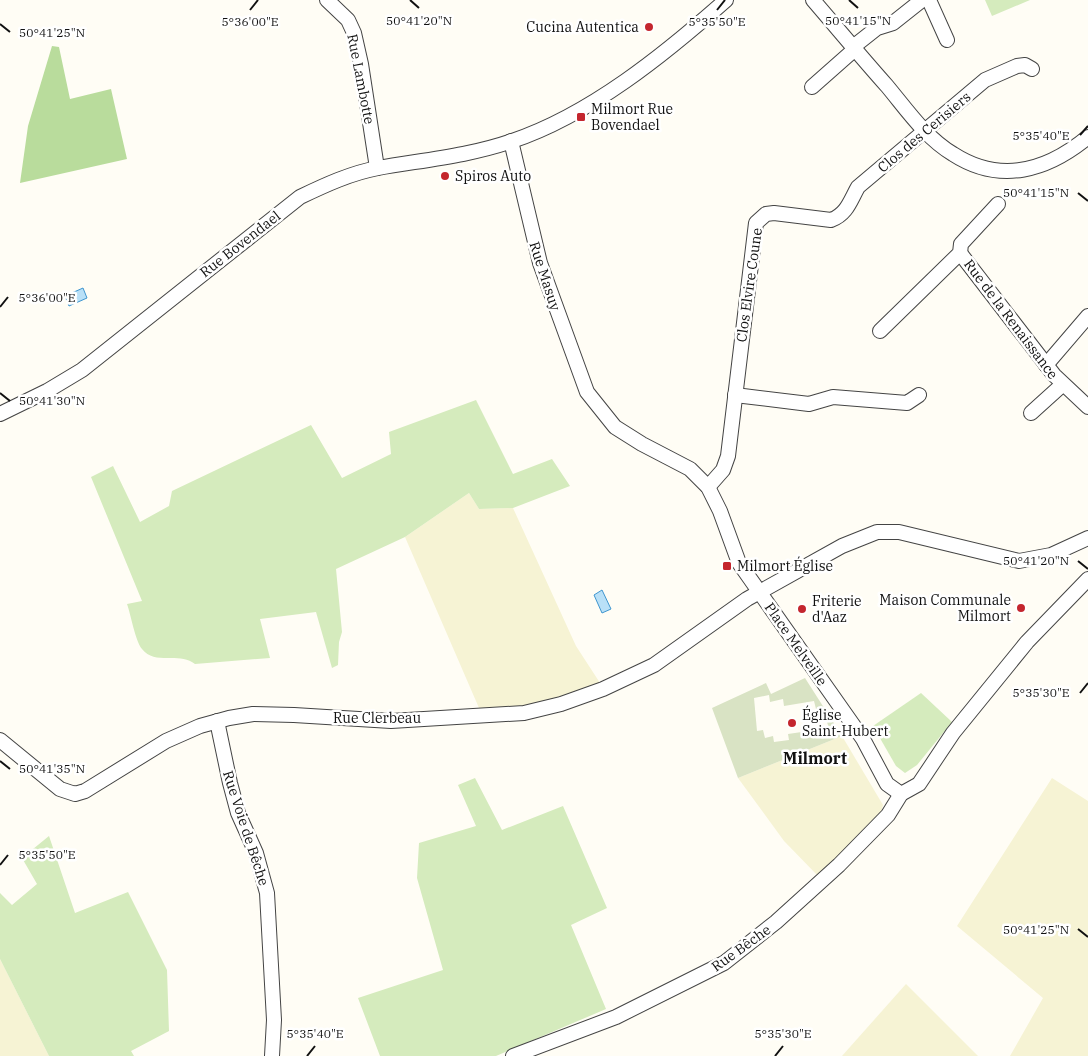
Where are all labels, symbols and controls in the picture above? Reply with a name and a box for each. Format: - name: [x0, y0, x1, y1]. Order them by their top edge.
- text: 50°41'20"N: [386, 13, 452, 28]
- text: 50°41'15"N: [825, 13, 891, 28]
- text: 5°36'00"E: [221, 14, 279, 29]
- text: 5°35'50"E: [688, 14, 746, 29]
- place label: Cucina Autentica: [526, 18, 639, 36]
- marker: Cucina Autentica: [643, 21, 655, 33]
- text: 50°41'25"N: [19, 25, 85, 40]
- street label: Rue Lambotte: [343, 32, 379, 126]
- street label: Clos des Cerisiers: [874, 88, 974, 176]
- place label: Milmort Rue Bovendael: [591, 100, 673, 134]
- marker: Milmort Rue Bovendael: [575, 111, 587, 123]
- text: 5°35'40"E: [1012, 128, 1070, 143]
- place label: Spiros Auto: [455, 167, 531, 185]
- marker: Spiros Auto: [439, 170, 451, 182]
- text: 50°41'15"N: [1003, 185, 1069, 200]
- street label: Rue Bovendael: [196, 207, 284, 281]
- street label: Clos Elvire Coune: [732, 227, 766, 343]
- street label: Rue Masuy: [525, 239, 565, 313]
- street label: Rue de la Renaissance: [960, 255, 1062, 383]
- text: 5°36'00"E: [18, 290, 76, 305]
- text: 50°41'30"N: [19, 393, 85, 408]
- text: 50°41'20"N: [1003, 553, 1069, 568]
- place label: Milmort Église: [737, 556, 833, 575]
- marker: Milmort Église: [721, 560, 733, 572]
- place label: Maison Communale Milmort: [879, 591, 1011, 625]
- place label: Friterie d'Aaz: [812, 592, 862, 626]
- street label: Place Melveille: [761, 599, 831, 689]
- marker: Maison Communale Milmort: [1015, 602, 1027, 614]
- marker: Friterie d'Aaz: [796, 603, 808, 615]
- text: 5°35'30"E: [1012, 685, 1070, 700]
- place label: Église Saint-Hubert: [802, 705, 888, 740]
- street label: Rue Clerbeau: [333, 709, 421, 727]
- marker: Église Saint-Hubert: [786, 717, 798, 729]
- district label: Milmort: [783, 748, 847, 768]
- text: 50°41'35"N: [19, 761, 85, 776]
- street label: Rue Voie de Bêche: [219, 768, 273, 888]
- text: 5°35'50"E: [18, 847, 76, 862]
- street label: Rue Bêche: [708, 920, 774, 976]
- text: 50°41'25"N: [1003, 922, 1069, 937]
- text: 5°35'40"E: [286, 1026, 344, 1041]
- text: 5°35'30"E: [754, 1026, 812, 1041]

